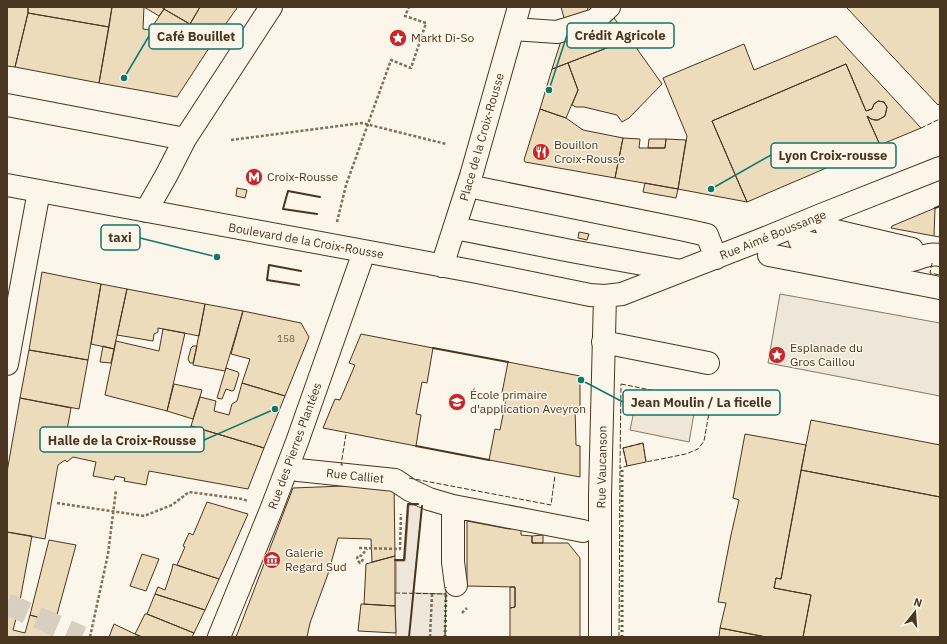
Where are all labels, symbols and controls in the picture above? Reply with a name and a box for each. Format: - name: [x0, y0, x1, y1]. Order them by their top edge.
- callout: Crédit Agricole: [567, 23, 674, 48]
- callout: Café Bouillet: [149, 24, 243, 49]
- text: Crédit Agricole: [575, 27, 665, 44]
- text: Café Bouillet: [157, 28, 235, 45]
- place icon: Markt Di-So: [388, 28, 408, 48]
- place label: Markt Di-So: [411, 30, 474, 45]
- street label: Place de la Croix-Rousse: [456, 71, 507, 203]
- place label: Bouillon Croix-Rousse: [554, 137, 626, 166]
- restaurant icon: Bouillon Croix-Rousse: [531, 142, 551, 162]
- callout: Lyon Croix-rousse: [771, 143, 896, 168]
- text: Lyon Croix-rousse: [779, 147, 887, 164]
- metro station icon: Croix-Rousse: [244, 167, 264, 187]
- place label: Croix-Rousse: [267, 169, 339, 184]
- street label: Rue Aimé Boussange: [717, 206, 829, 263]
- street label: Boulevard de la Croix-Rousse: [227, 219, 385, 262]
- callout: taxi: [101, 225, 140, 250]
- text: taxi: [108, 229, 132, 246]
- house number: 158: [277, 332, 295, 345]
- place label: Esplanade du Gros Caillou: [790, 340, 863, 369]
- place icon: Esplanade du Gros Caillou: [767, 345, 787, 365]
- street label: Rue des Pierres Plantées: [265, 380, 325, 511]
- place label: École primaire d'application Aveyron: [470, 387, 586, 416]
- callout: Jean Moulin / La ficelle: [623, 390, 780, 415]
- school or university icon: École primaire d'application Aveyron: [447, 392, 467, 412]
- text: Jean Moulin / La ficelle: [631, 394, 771, 411]
- street label: Rue Vaucanson: [593, 425, 610, 508]
- callout: Halle de la Croix-Rousse: [40, 427, 204, 452]
- text: Halle de la Croix-Rousse: [48, 432, 196, 449]
- street label: Rue Calliet: [325, 465, 385, 486]
- place label: Galerie Regard Sud: [285, 545, 347, 574]
- museum icon: Galerie Regard Sud: [262, 550, 282, 570]
- north arrow: [895, 592, 935, 632]
- text: N: [912, 595, 924, 610]

